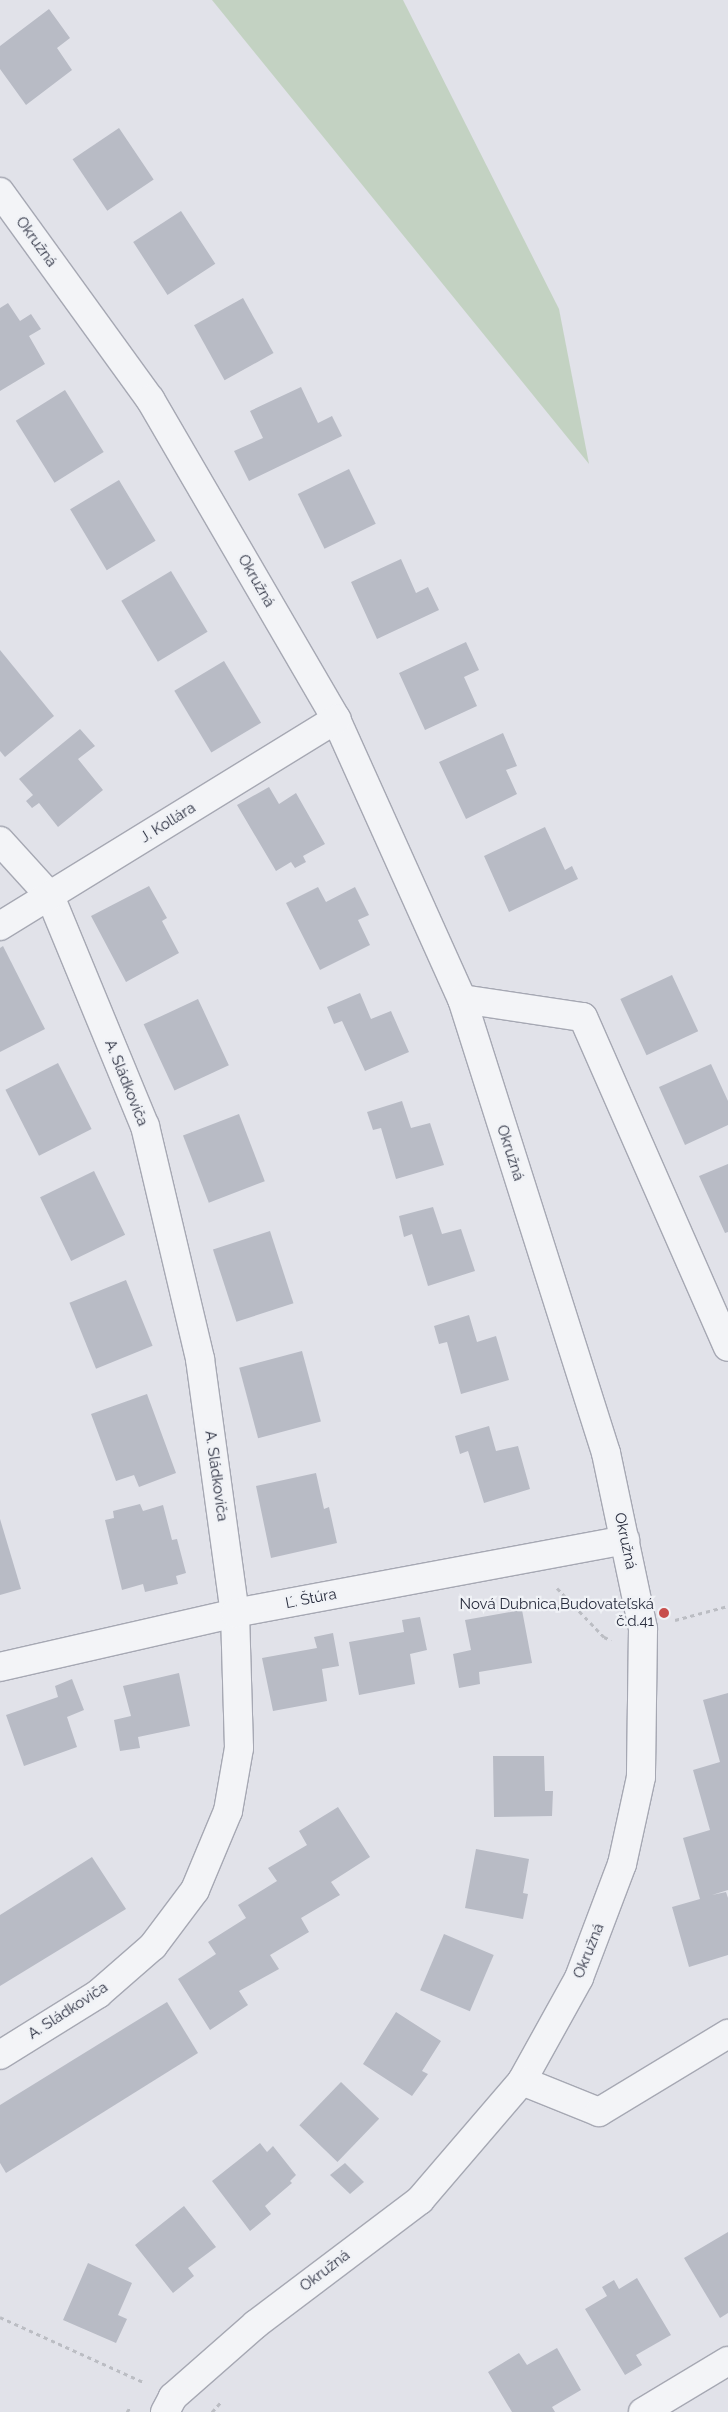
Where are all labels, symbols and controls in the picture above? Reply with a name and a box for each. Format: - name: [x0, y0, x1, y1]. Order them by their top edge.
- street label: Okružná: [12, 213, 60, 271]
- street label: Okružná: [234, 552, 278, 610]
- street label: J. Kollára: [137, 799, 199, 847]
- street label: A. Sládkoviča: [101, 1037, 151, 1129]
- street label: Okružná: [493, 1123, 527, 1183]
- street label: A. Sládkoviča: [201, 1430, 231, 1522]
- street label: Okružná: [610, 1511, 640, 1571]
- street label: Ľ. Štúra: [284, 1585, 338, 1613]
- place label: Nová Dubnica,Budovateľská č.d.41: [459, 1595, 654, 1630]
- marker: Nová Dubnica,Budovateľská č.d.41: [658, 1607, 670, 1619]
- street label: Okružná: [570, 1921, 608, 1981]
- street label: A. Sládkoviča: [25, 1979, 111, 2043]
- street label: Okružná: [297, 2246, 353, 2296]

